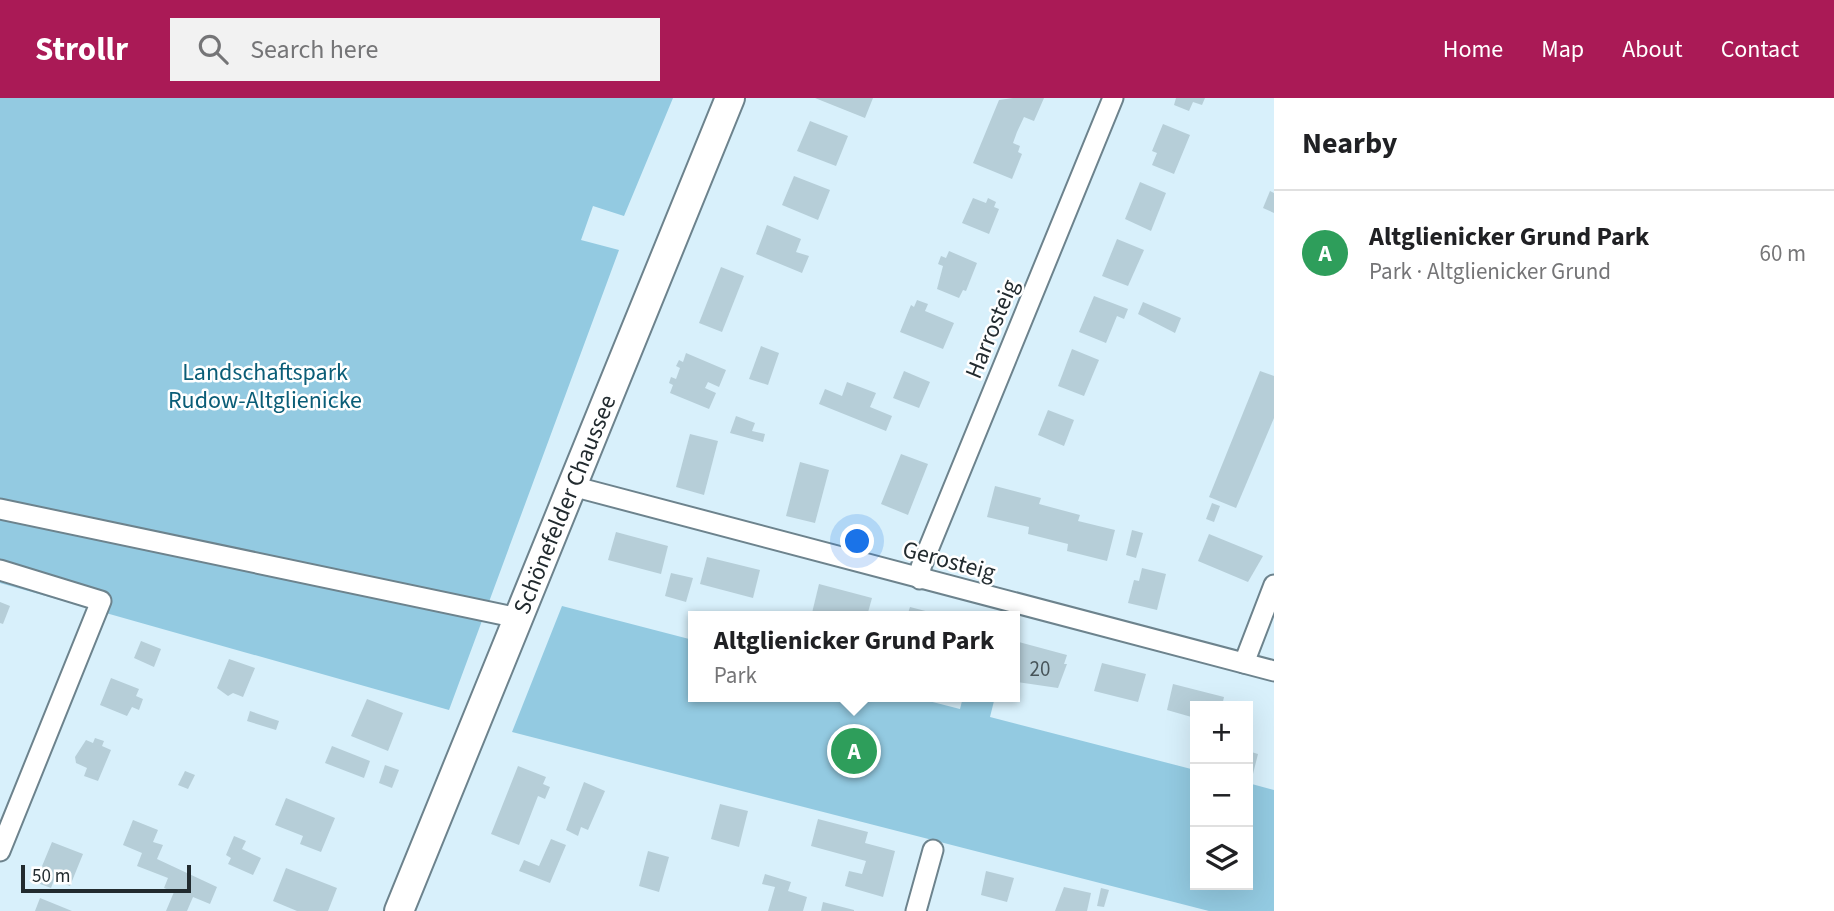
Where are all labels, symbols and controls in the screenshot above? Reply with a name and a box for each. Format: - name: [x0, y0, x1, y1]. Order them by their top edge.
- search box: [170, 18, 660, 81]
- text: Strollr: [35, 26, 128, 73]
- icon: search: [194, 30, 232, 68]
- text: Search here: [250, 31, 378, 68]
- text: Home: [1443, 32, 1503, 67]
- text: Map: [1541, 32, 1584, 67]
- text: About: [1622, 32, 1683, 67]
- text: Contact: [1721, 32, 1799, 67]
- text: Nearby: [1302, 122, 1397, 165]
- text: Altglienicker Grund Park: [1369, 218, 1649, 255]
- text: A: [1318, 237, 1332, 270]
- text: 60 m: [1759, 237, 1806, 270]
- text: Park · Altglienicker Grund: [1369, 255, 1611, 288]
- street label: Harrosteig: [956, 274, 1028, 384]
- park label: Landschaftspark Rudow-Altglienicke: [168, 355, 362, 418]
- street label: Schönefelder Chaussee: [504, 389, 625, 619]
- your location: [840, 524, 874, 558]
- street label: Gerosteig: [899, 532, 999, 590]
- popup: [688, 611, 1020, 702]
- text: Altglienicker Grund Park: [714, 622, 994, 659]
- house number: 20: [1030, 654, 1050, 684]
- text: Park: [714, 659, 757, 692]
- map controls: [1190, 701, 1253, 890]
- button: +: [1190, 701, 1253, 764]
- pin: A: [831, 725, 877, 777]
- button: −: [1190, 764, 1253, 827]
- button: layers: [1190, 827, 1253, 890]
- scale bar: [21, 862, 191, 894]
- text: 50 m: [32, 863, 70, 890]

